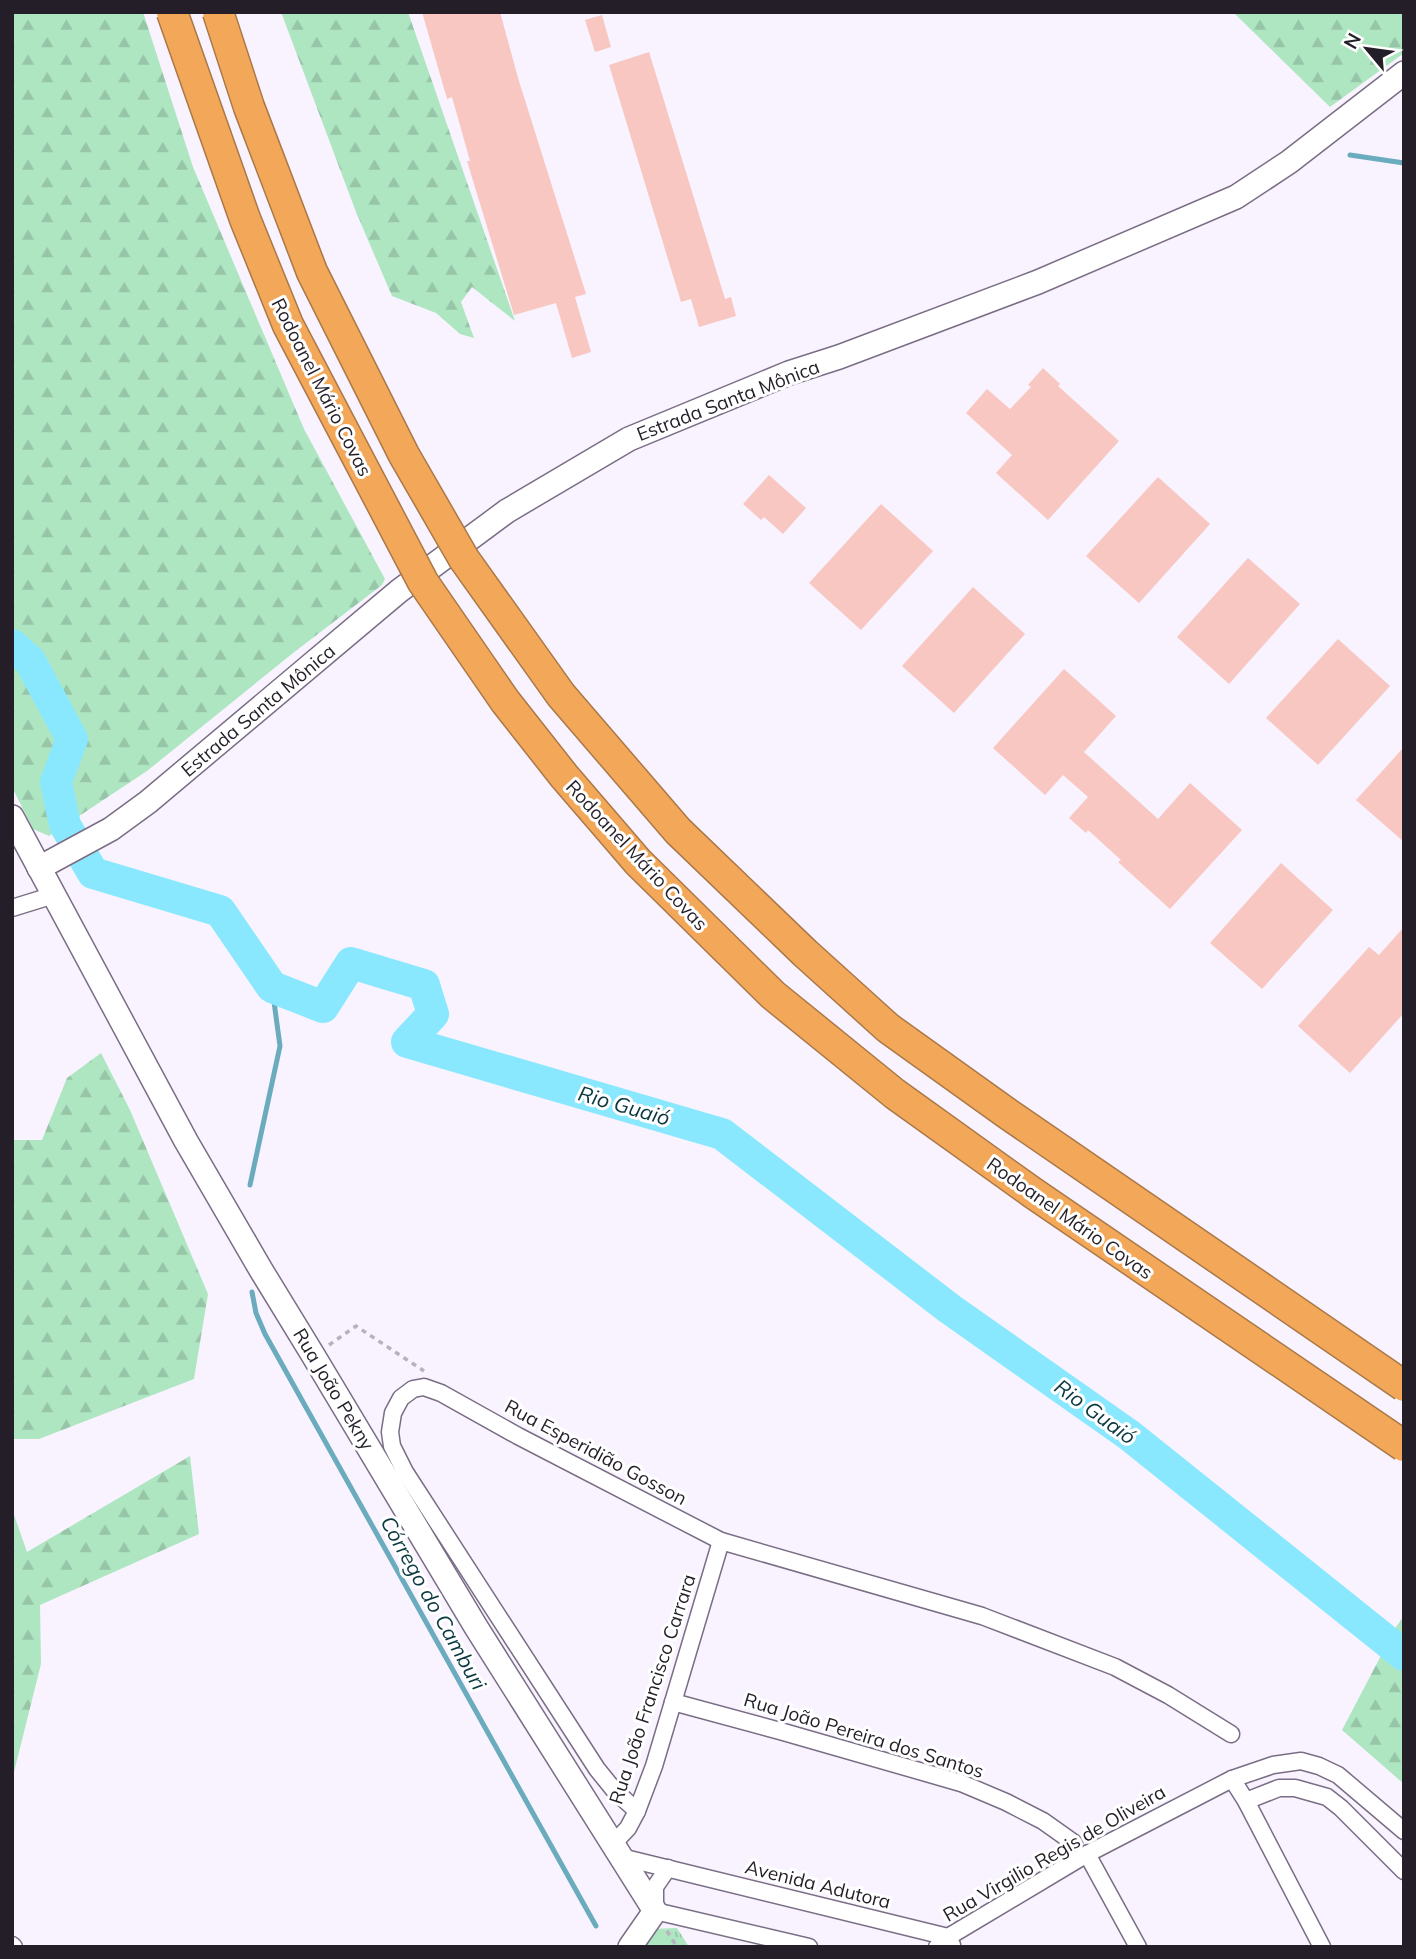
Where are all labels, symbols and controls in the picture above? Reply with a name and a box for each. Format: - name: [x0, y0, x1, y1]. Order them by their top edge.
- north arrow: [1332, 14, 1402, 84]
- text: N: [1338, 29, 1366, 53]
- street label: Rodoanel Mário Covas: [267, 294, 377, 480]
- street label: Estrada Santa Mônica: [633, 354, 823, 446]
- street label: Estrada Santa Mônica: [176, 638, 340, 782]
- street label: Rodoanel Mário Covas: [561, 775, 713, 935]
- water label: Rio Guaió: [575, 1080, 673, 1131]
- street label: Rodoanel Mário Covas: [982, 1152, 1158, 1284]
- street label: Rua João Pekny: [288, 1324, 380, 1454]
- water label: Rio Guaió: [1050, 1373, 1141, 1449]
- street label: Rua Esperidião Gosson: [501, 1394, 691, 1510]
- water label: Córrego do Camburi: [375, 1511, 493, 1695]
- street label: Rua João Francisco Carrara: [603, 1571, 701, 1807]
- street label: Rua João Pereira dos Santos: [741, 1687, 987, 1783]
- street label: Rua Virgilio Regis de Oliveira: [938, 1779, 1170, 1927]
- street label: Avenida Adutora: [743, 1854, 893, 1914]

